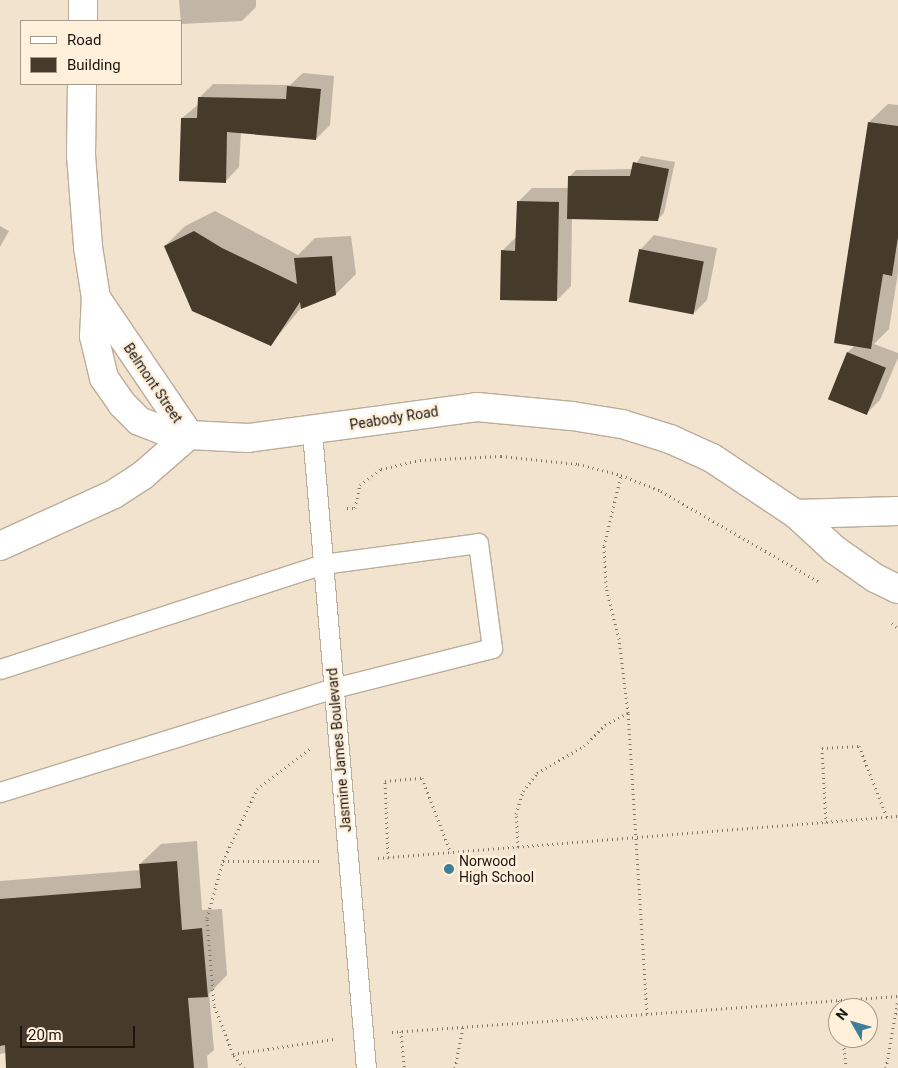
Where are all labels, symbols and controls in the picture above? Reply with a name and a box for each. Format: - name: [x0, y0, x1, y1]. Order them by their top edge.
- legend: [20, 20, 182, 85]
- text: Road: [67, 31, 101, 49]
- text: Building: [67, 56, 121, 74]
- street label: Belmont Street: [120, 340, 186, 426]
- street label: Peabody Road: [348, 403, 440, 433]
- street label: Jasmine James Boulevard: [323, 667, 355, 833]
- place label: Norwood High School: [459, 853, 534, 886]
- marker: Norwood High School: [443, 863, 455, 875]
- north arrow: [828, 998, 878, 1048]
- text: N: [833, 1006, 851, 1023]
- scale bar: [22, 1016, 138, 1048]
- text: 20 m: [28, 1026, 62, 1044]

